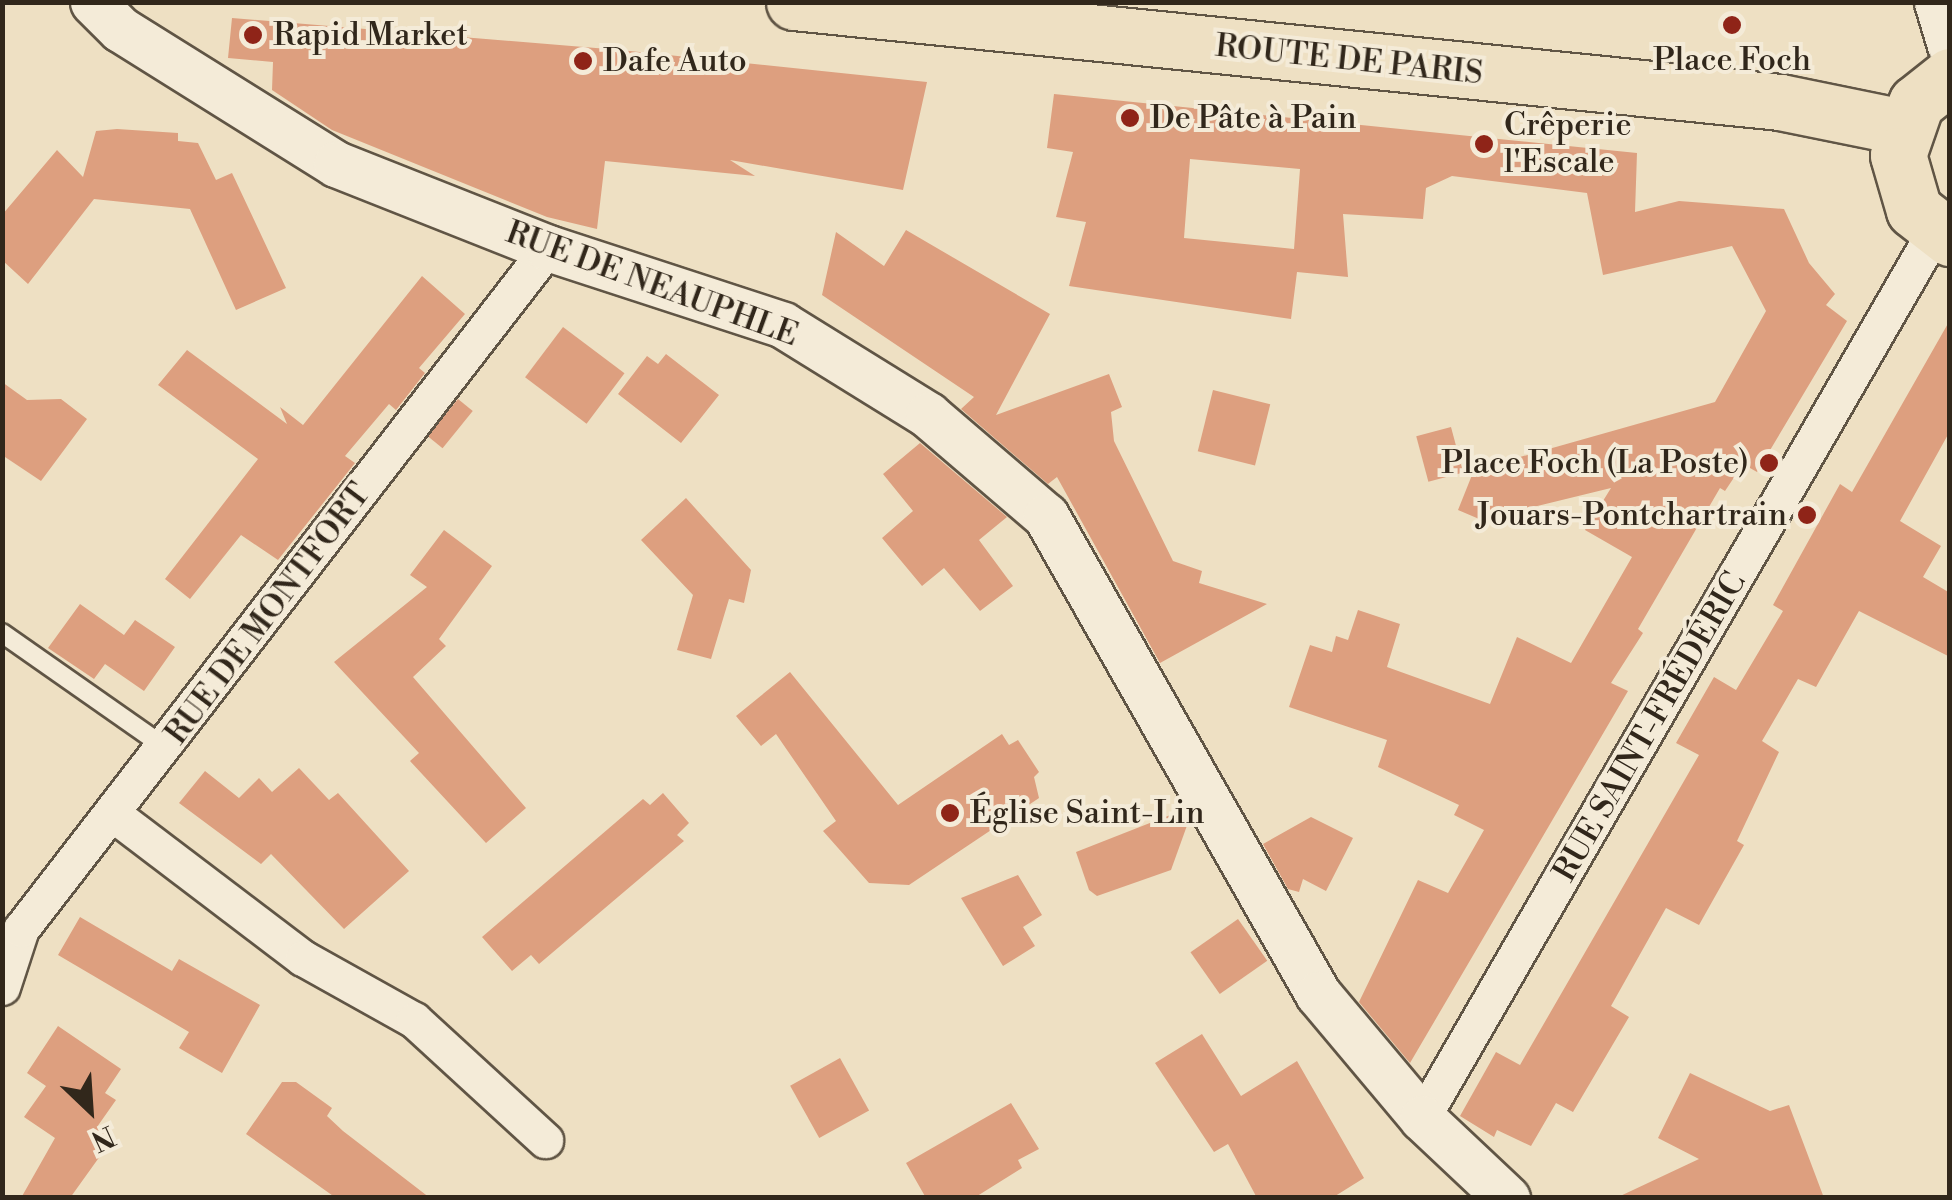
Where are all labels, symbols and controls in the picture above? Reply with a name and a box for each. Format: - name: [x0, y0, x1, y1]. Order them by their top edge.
- marker: Place Foch: [1721, 14, 1743, 36]
- place label: Rapid Market: [273, 16, 468, 54]
- marker: Rapid Market: [242, 24, 264, 46]
- street label: ROUTE DE PARIS: [1213, 27, 1485, 93]
- place label: Place Foch: [1653, 41, 1811, 79]
- place label: Dafe Auto: [603, 42, 747, 80]
- marker: Dafe Auto: [572, 50, 594, 72]
- place label: De Pâte à Pain: [1150, 99, 1357, 137]
- marker: De Pâte à Pain: [1119, 107, 1141, 129]
- place label: Crêperie l'Escale: [1504, 107, 1632, 182]
- marker: Crêperie l'Escale: [1473, 133, 1495, 155]
- street label: RUE DE NEAUPHLE: [501, 213, 803, 355]
- place label: Place Foch (La Poste): [1441, 444, 1749, 482]
- marker: Place Foch (La Poste): [1758, 452, 1780, 474]
- street label: RUE DE MONTFORT: [157, 476, 379, 752]
- place label: Jouars-Pontchartrain: [1476, 496, 1787, 534]
- marker: Jouars-Pontchartrain: [1796, 504, 1818, 526]
- street label: RUE SAINT-FRÉDÉRIC: [1546, 566, 1754, 888]
- place label: Église Saint-Lin: [970, 794, 1204, 832]
- marker: Église Saint-Lin: [939, 802, 961, 824]
- north arrow: [40, 1060, 140, 1160]
- text: N: [85, 1117, 120, 1158]

